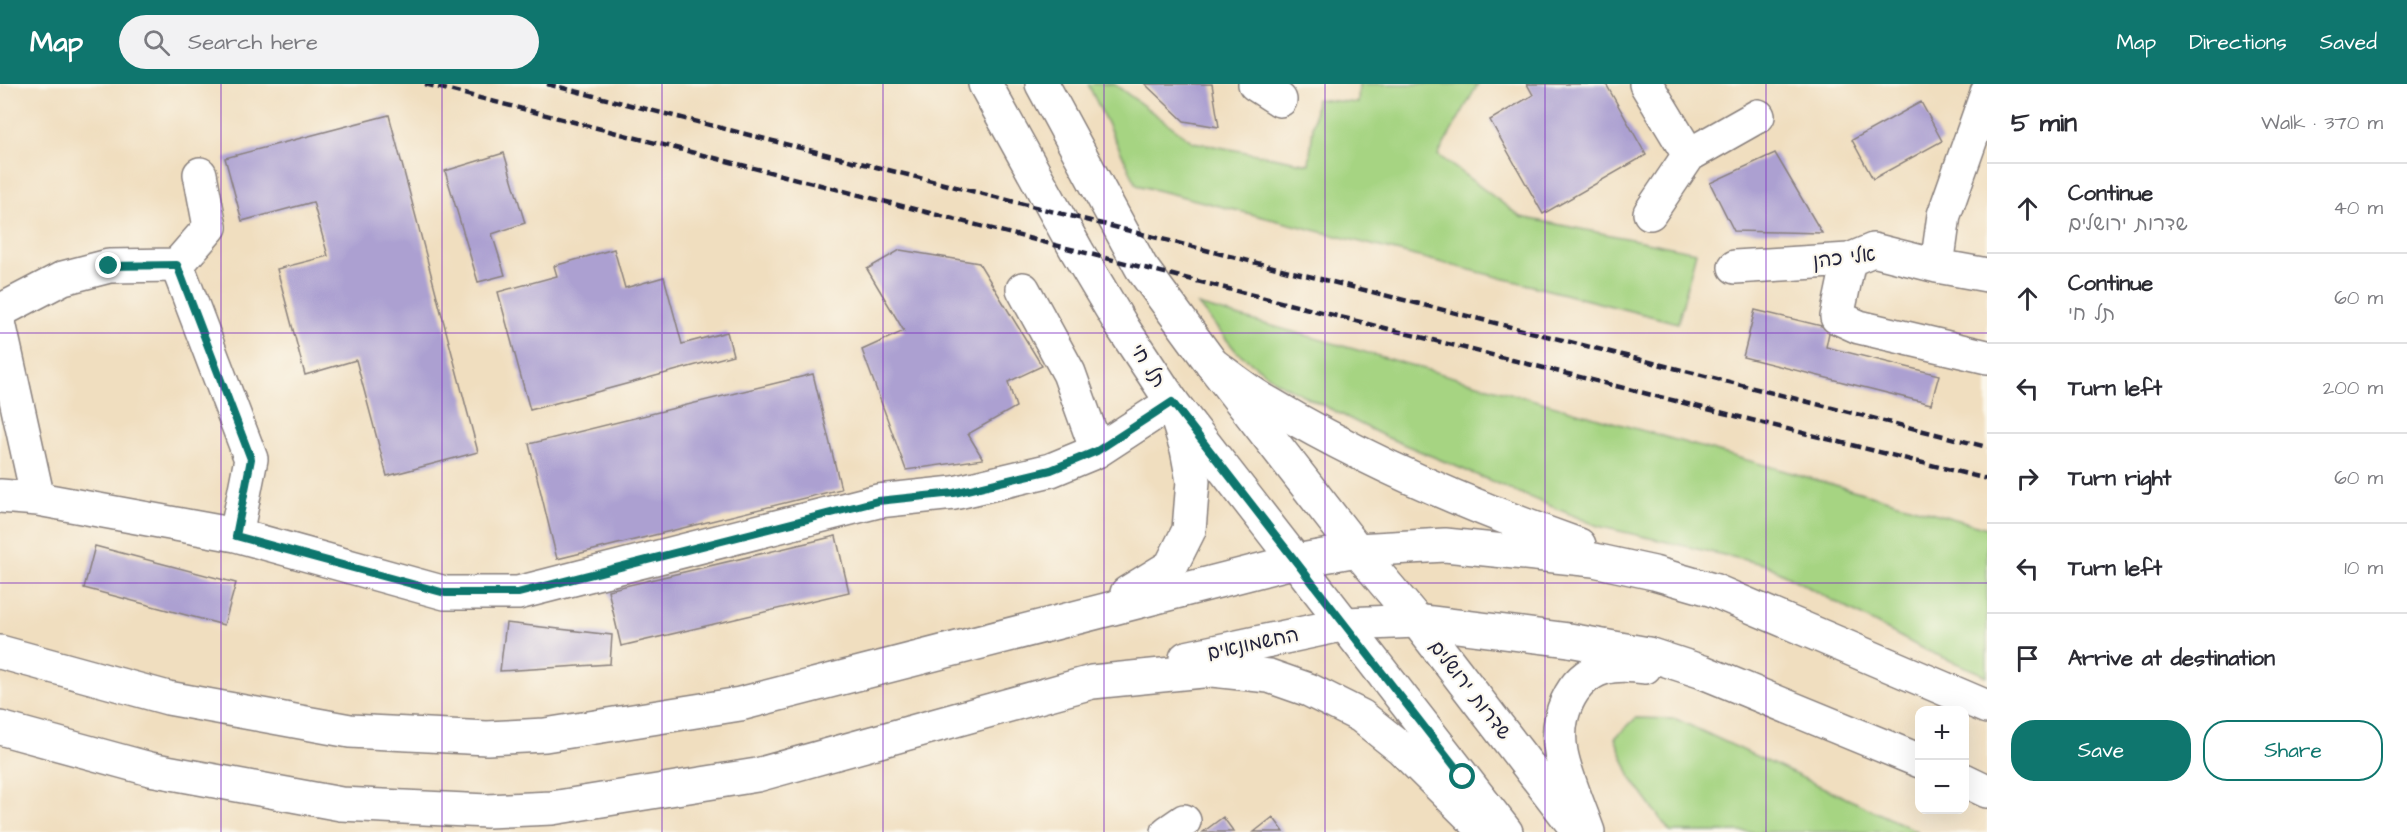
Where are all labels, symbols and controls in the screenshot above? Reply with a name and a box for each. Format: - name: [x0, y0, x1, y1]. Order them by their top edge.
- search box: [119, 15, 539, 69]
- text: Map: [30, 23, 83, 62]
- icon: search: [140, 26, 173, 59]
- text: Search here: [188, 27, 318, 58]
- text: Map: [2116, 28, 2156, 57]
- text: Directions: [2189, 28, 2287, 57]
- text: Saved: [2320, 28, 2377, 57]
- text: 5 min: [2011, 105, 2077, 141]
- text: Walk · 370 m: [2261, 109, 2383, 137]
- text: Continue: [2068, 178, 2153, 209]
- icon: ahead: [2011, 192, 2044, 225]
- text: 40 m: [2333, 194, 2383, 222]
- text: שדרות ירושלים: [2068, 210, 2188, 238]
- street label: אלי כהן: [1811, 240, 1877, 276]
- route end: [95, 252, 121, 278]
- text: Continue: [2068, 268, 2153, 299]
- icon: ahead: [2011, 282, 2044, 315]
- text: 60 m: [2334, 284, 2383, 312]
- text: תל חי: [2068, 300, 2115, 328]
- street label: תל חי: [1123, 339, 1173, 393]
- icon: left: [2011, 372, 2044, 405]
- text: Turn left: [2068, 373, 2162, 404]
- text: 200 m: [2323, 374, 2383, 402]
- icon: right: [2011, 462, 2044, 495]
- text: Turn right: [2068, 463, 2171, 494]
- text: 60 m: [2334, 464, 2383, 492]
- icon: left: [2011, 552, 2044, 585]
- text: Turn left: [2068, 553, 2162, 584]
- text: 10 m: [2344, 554, 2383, 582]
- street label: החשמונאים: [1204, 621, 1302, 667]
- street label: שדרות ירושלים: [1422, 634, 1518, 746]
- icon: arrive: [2011, 642, 2044, 675]
- text: Arrive at destination: [2068, 643, 2275, 674]
- map controls: [1915, 706, 1969, 814]
- button: +: [1915, 706, 1969, 760]
- button: Save: [2011, 720, 2191, 781]
- button: Share: [2203, 720, 2383, 781]
- button: −: [1915, 760, 1969, 814]
- route start: [1449, 763, 1475, 789]

